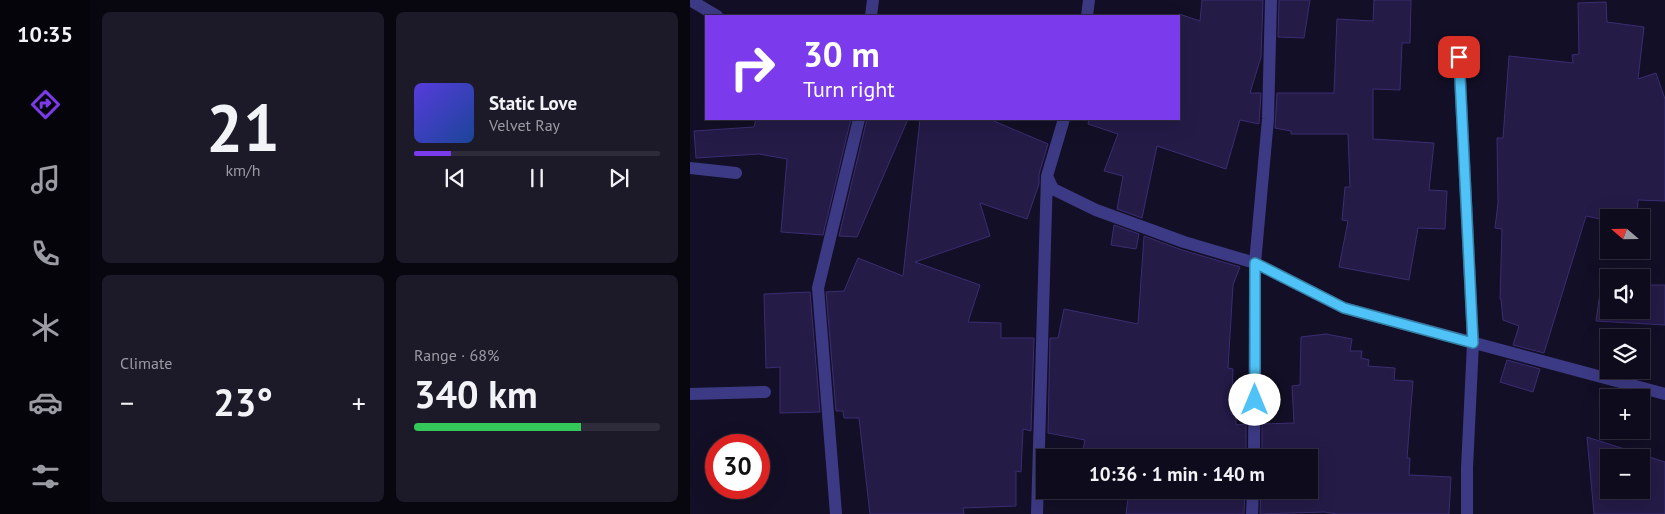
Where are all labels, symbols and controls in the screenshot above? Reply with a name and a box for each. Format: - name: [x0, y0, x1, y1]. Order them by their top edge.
- text: 10:35: [17, 20, 73, 48]
- text: 30 m: [803, 31, 880, 77]
- icon: right: [720, 35, 785, 100]
- pin: [1438, 36, 1480, 78]
- icon: arrive: [1445, 43, 1473, 71]
- text: Turn right: [803, 75, 895, 103]
- text: 21: [206, 85, 280, 169]
- icon: directions: [28, 87, 63, 122]
- text: Static Love: [489, 91, 577, 115]
- text: Velvet Ray: [489, 115, 560, 135]
- text: km/h: [225, 160, 261, 180]
- icon: music: [28, 162, 63, 197]
- icon: previous: [441, 164, 469, 192]
- icon: pause: [523, 164, 551, 192]
- icon: next: [605, 164, 633, 192]
- north arrow: [1600, 209, 1650, 259]
- map controls: [1600, 209, 1650, 499]
- icon: phone: [28, 236, 63, 271]
- button: sound: [1600, 269, 1650, 319]
- icon: climate: [28, 310, 63, 345]
- button: layers: [1600, 329, 1650, 379]
- text: Range · 68%: [414, 345, 499, 365]
- text: Climate: [120, 353, 172, 373]
- text: 340 km: [414, 369, 538, 418]
- position arrow: [1228, 373, 1280, 425]
- text: 23°: [213, 377, 273, 426]
- text: −: [120, 384, 134, 421]
- text: +: [352, 384, 366, 421]
- icon: car: [28, 385, 63, 420]
- button: +: [1600, 389, 1650, 439]
- speed limit sign: 30: [705, 434, 770, 499]
- button: −: [1600, 449, 1650, 499]
- icon: filters: [28, 459, 63, 494]
- text: 10:36 · 1 min · 140 m: [1089, 462, 1265, 486]

